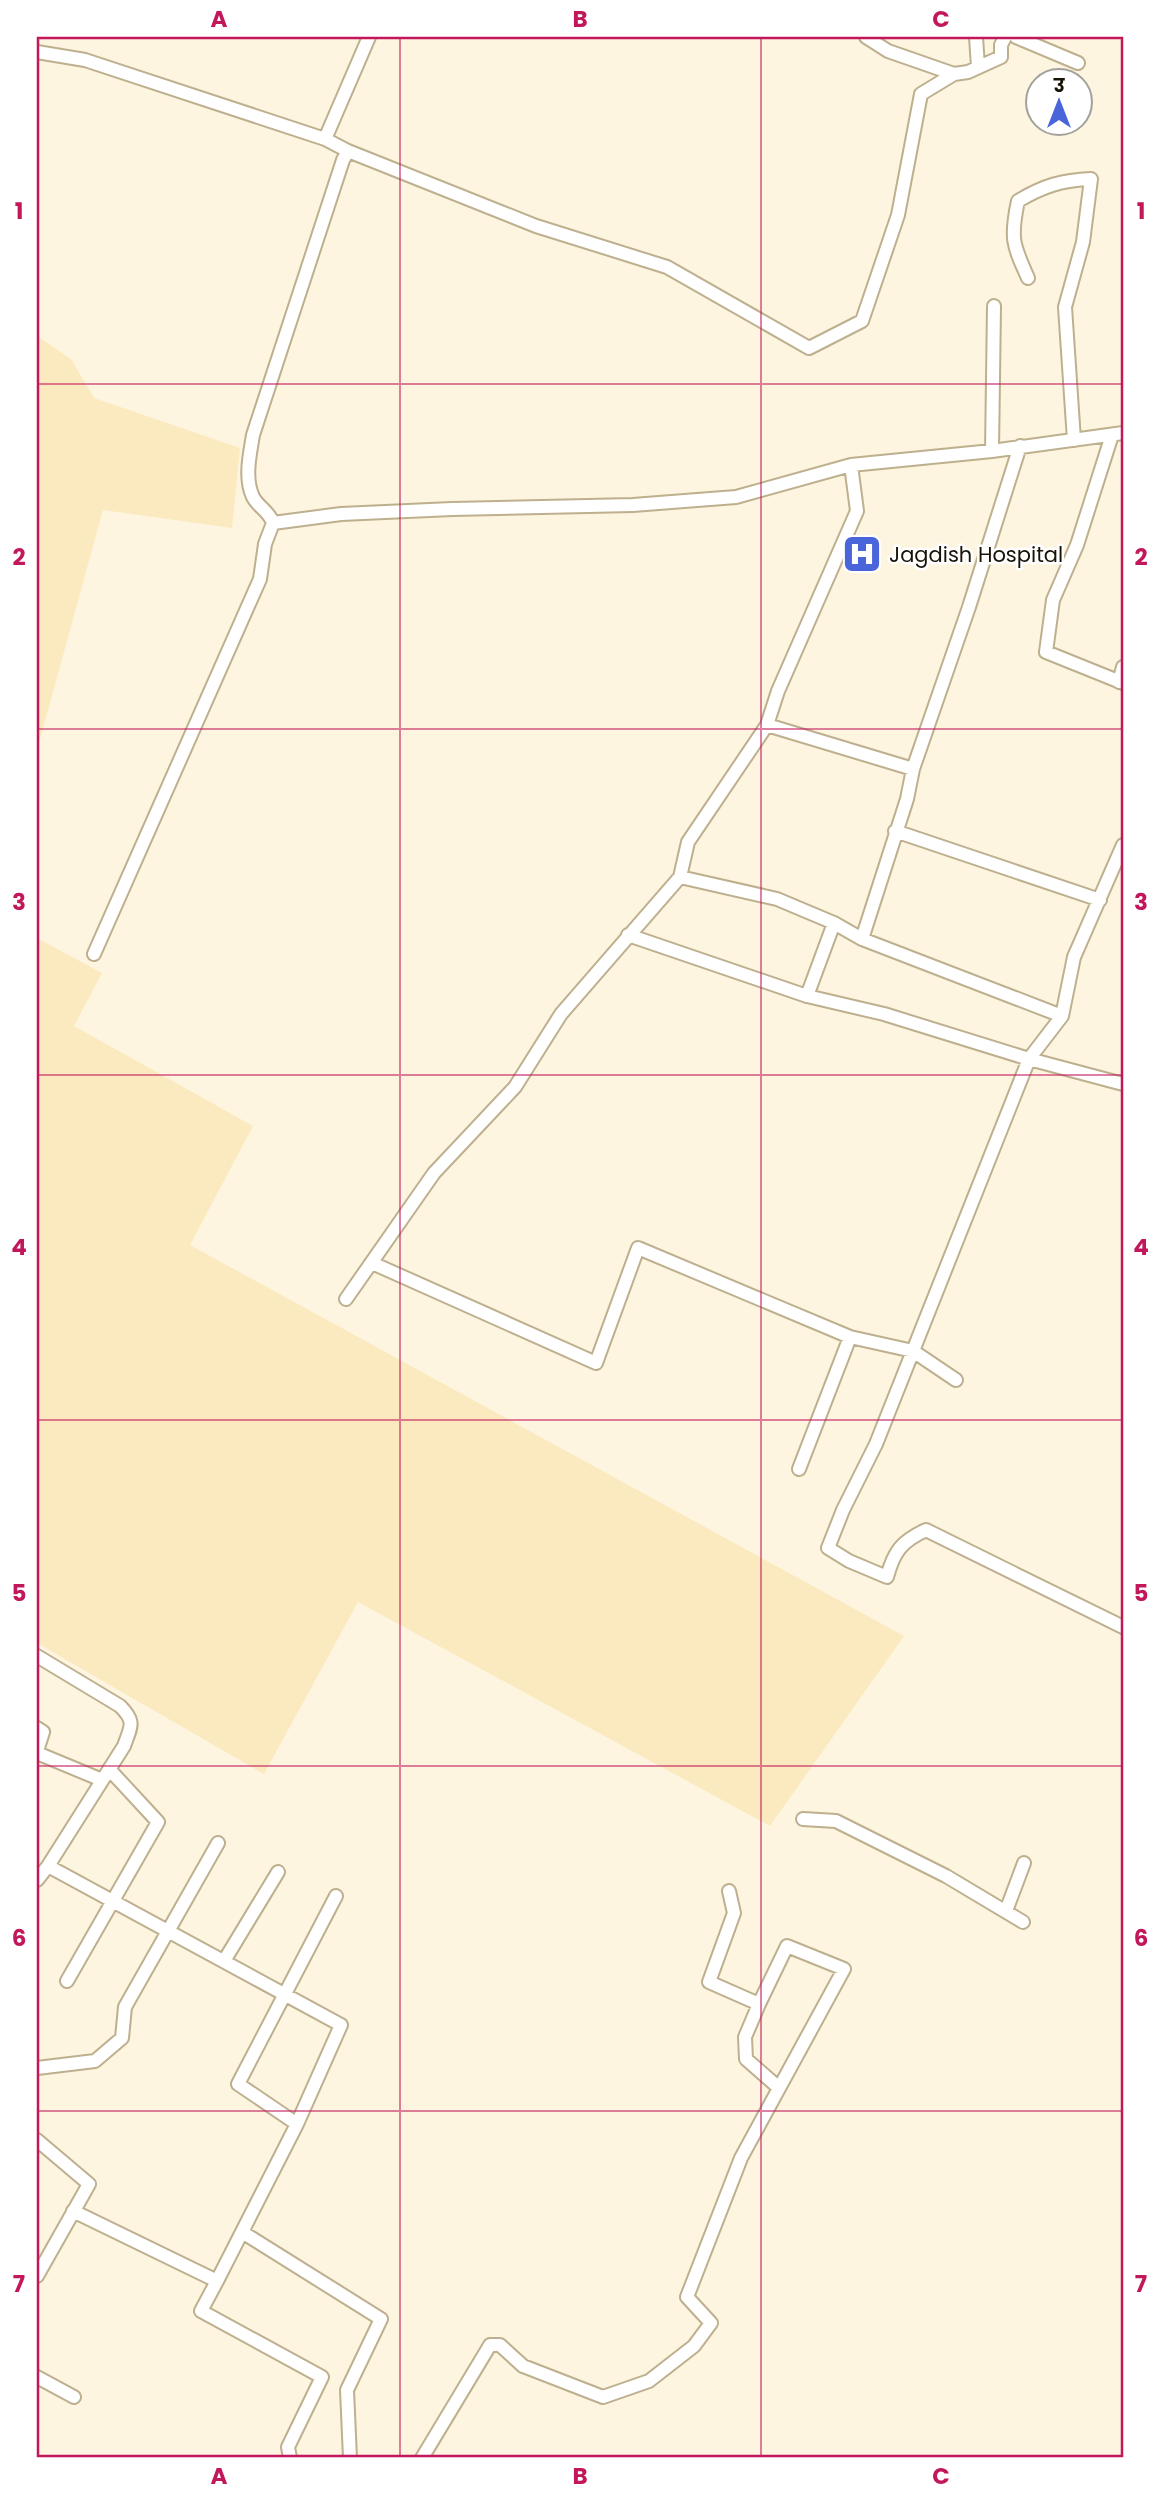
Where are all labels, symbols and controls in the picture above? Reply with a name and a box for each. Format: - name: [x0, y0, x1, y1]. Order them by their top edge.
- text: A: [211, 3, 228, 35]
- text: B: [572, 3, 588, 35]
- text: C: [932, 3, 950, 35]
- north arrow: [1024, 66, 1094, 136]
- text: उ: [1053, 72, 1066, 99]
- text: 1: [15, 195, 23, 227]
- text: 1: [1137, 195, 1145, 227]
- hospital icon: Jagdish Hospital: [841, 533, 883, 575]
- place label: Jagdish Hospital: [889, 540, 1063, 569]
- text: 2: [12, 541, 26, 573]
- text: 2: [1134, 541, 1148, 573]
- text: 3: [12, 886, 26, 918]
- text: 3: [1134, 886, 1148, 918]
- text: 4: [11, 1231, 27, 1263]
- text: 4: [1133, 1231, 1149, 1263]
- text: 5: [12, 1577, 26, 1609]
- text: 5: [1134, 1577, 1148, 1609]
- text: 6: [12, 1922, 26, 1954]
- text: 6: [1134, 1922, 1148, 1954]
- text: 7: [13, 2268, 25, 2300]
- text: 7: [1135, 2268, 1147, 2300]
- text: A: [211, 2460, 228, 2492]
- text: B: [572, 2460, 588, 2492]
- text: C: [932, 2460, 950, 2492]

